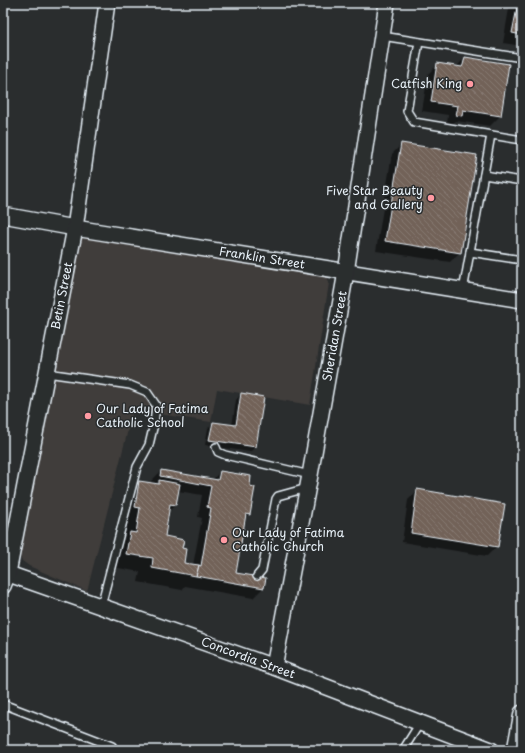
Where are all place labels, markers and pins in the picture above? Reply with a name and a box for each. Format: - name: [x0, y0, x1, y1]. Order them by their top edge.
- place label: Catfish King: [391, 74, 462, 92]
- marker: Catfish King: [465, 79, 475, 89]
- place label: Five Star Beauty and Gallery: [326, 181, 423, 213]
- marker: Five Star Beauty and Gallery: [426, 193, 436, 203]
- place label: Our Lady of Fatima Catholic School: [96, 399, 209, 431]
- marker: Our Lady of Fatima Catholic School: [83, 411, 93, 421]
- place label: Our Lady of Fatima Catholic Church: [232, 523, 345, 555]
- marker: Our Lady of Fatima Catholic Church: [219, 535, 229, 545]

